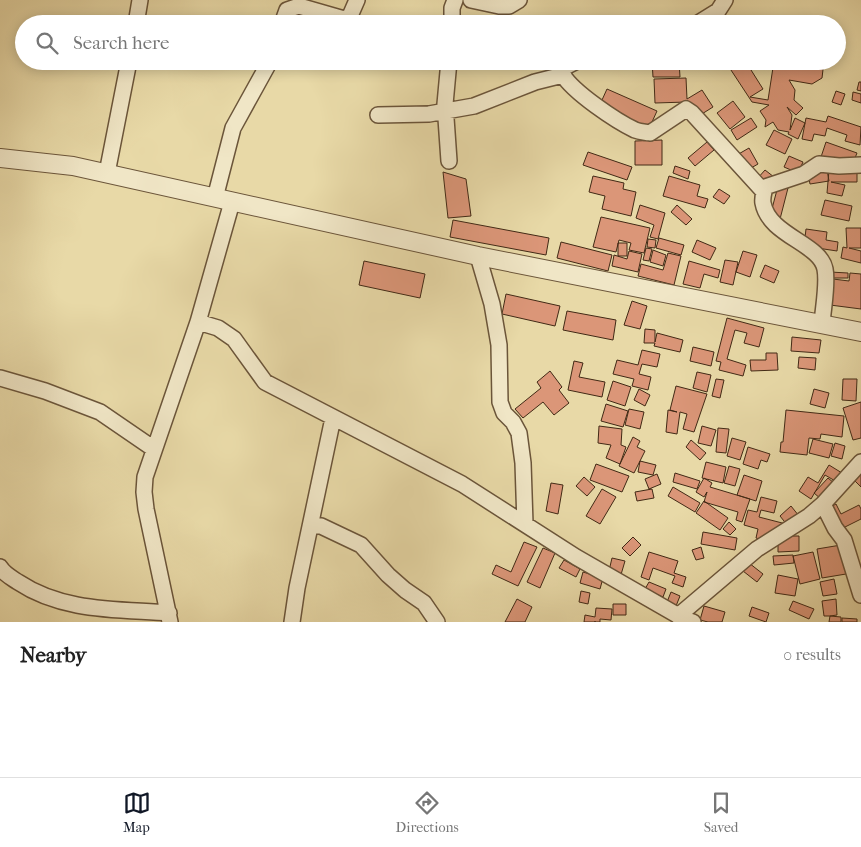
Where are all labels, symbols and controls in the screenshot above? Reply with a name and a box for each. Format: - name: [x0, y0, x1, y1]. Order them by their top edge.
- search box: [15, 15, 846, 70]
- icon: search: [33, 29, 61, 57]
- text: Search here: [73, 32, 169, 54]
- text: Nearby: [20, 643, 86, 667]
- text: 0 results: [783, 645, 841, 664]
- tab: Map: [123, 789, 151, 836]
- tab: Directions: [396, 789, 459, 836]
- tab: Saved: [704, 789, 738, 836]

